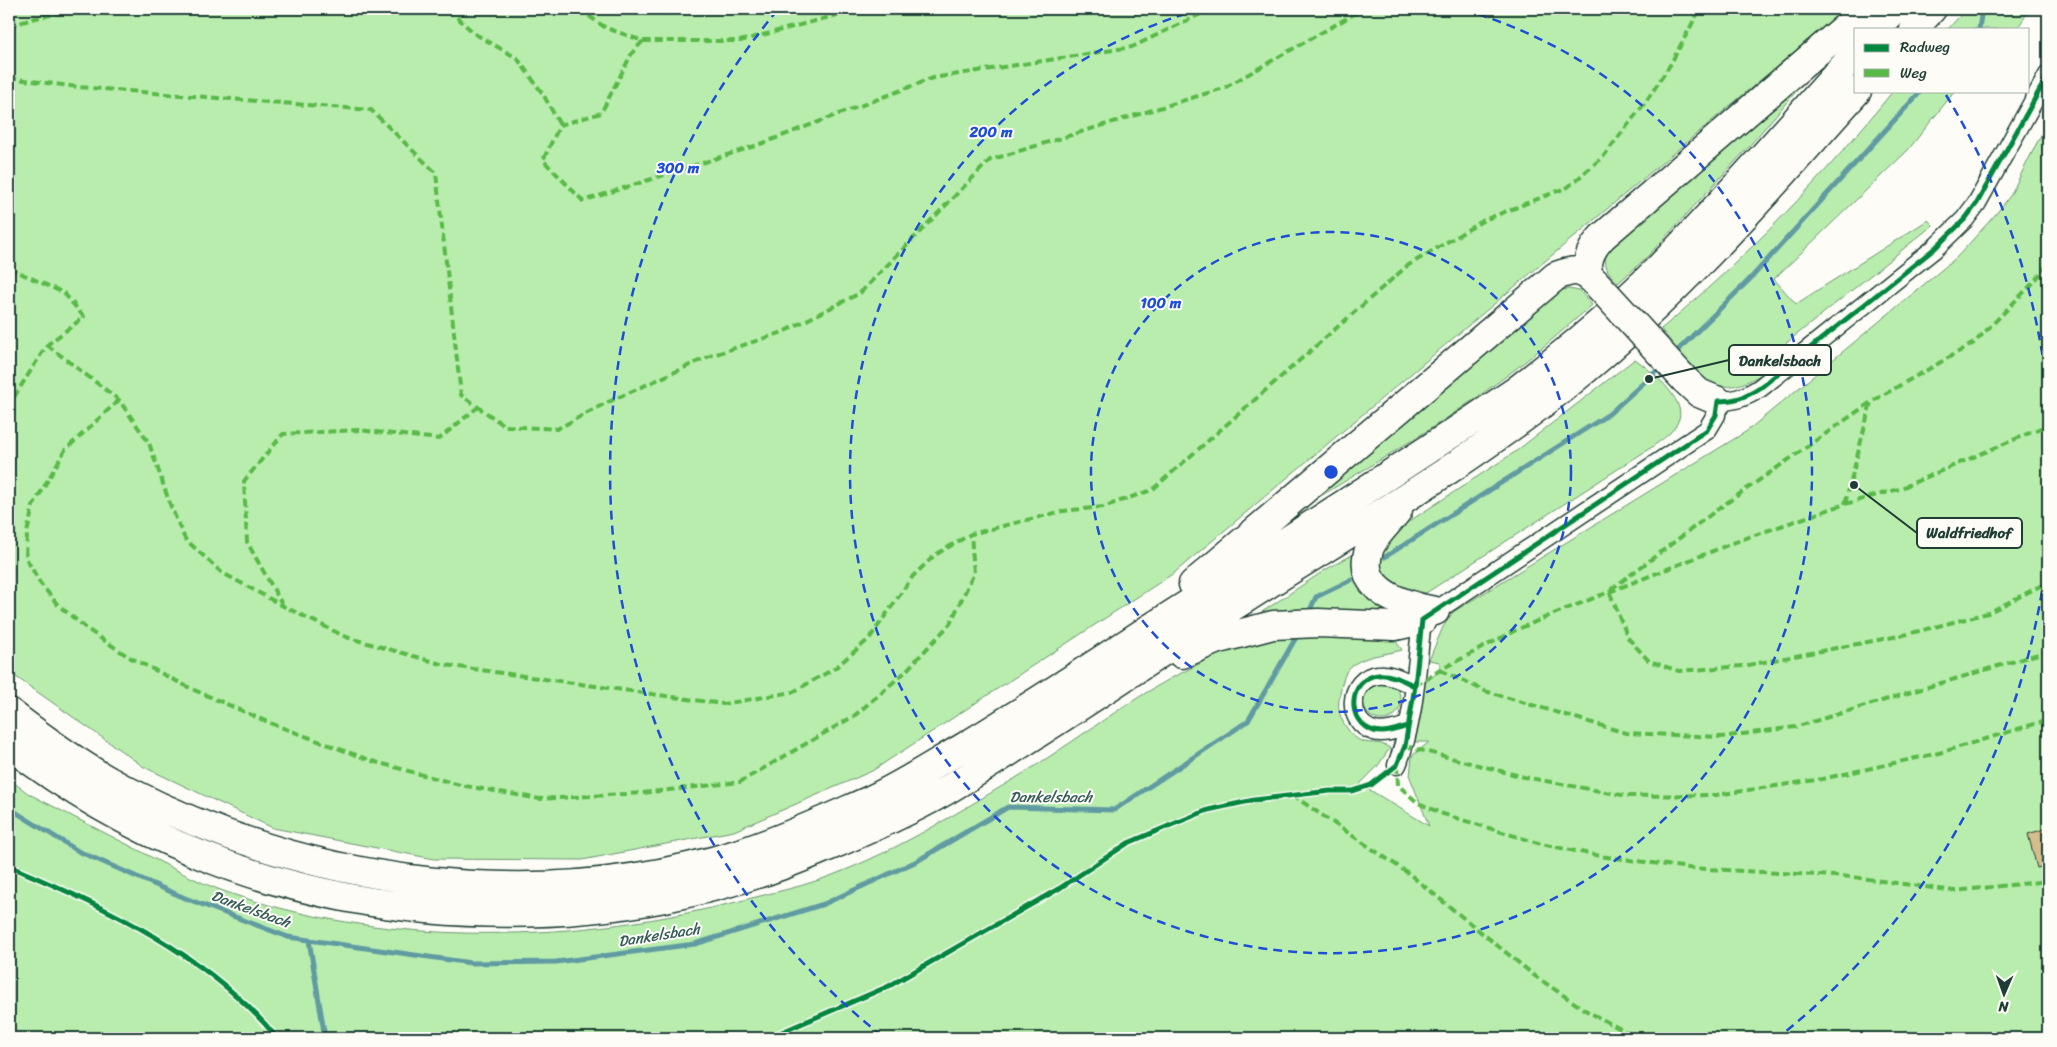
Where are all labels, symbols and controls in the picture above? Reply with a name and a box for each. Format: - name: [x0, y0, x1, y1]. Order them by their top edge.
- legend: [1854, 28, 2030, 92]
- text: Radweg: [1900, 34, 1950, 60]
- text: Weg: [1900, 60, 1927, 86]
- text: 200 m: [968, 119, 1013, 145]
- text: 300 m: [656, 155, 700, 181]
- text: 100 m: [1141, 290, 1182, 316]
- callout: Dankelsbach: [1729, 345, 1831, 375]
- text: Dankelsbach: [1739, 348, 1821, 374]
- centre of rings: [1322, 463, 1340, 481]
- callout: Waldfriedhof: [1917, 518, 2022, 548]
- text: Waldfriedhof: [1926, 520, 2014, 546]
- water label: Dankelsbach: [1010, 784, 1093, 810]
- water label: Dankelsbach: [208, 883, 295, 936]
- water label: Dankelsbach: [616, 916, 703, 954]
- north arrow: [1980, 970, 2030, 1020]
- text: N: [1998, 994, 2010, 1019]

